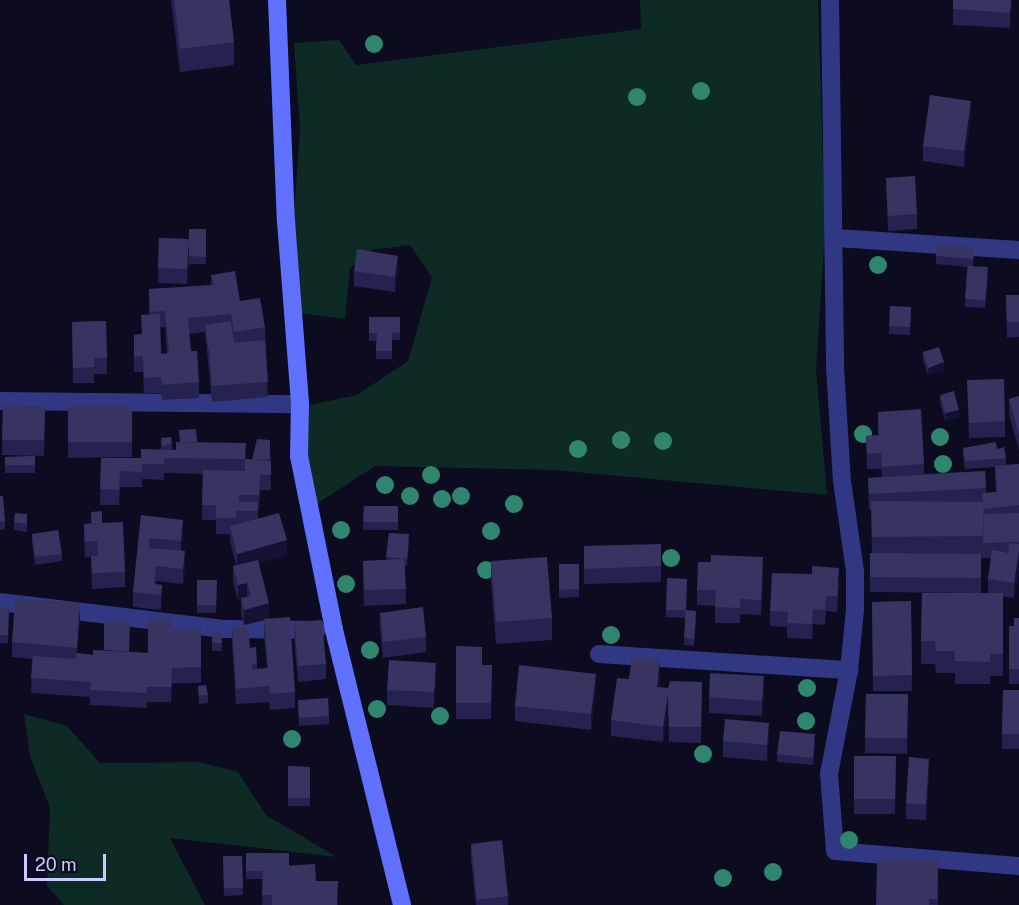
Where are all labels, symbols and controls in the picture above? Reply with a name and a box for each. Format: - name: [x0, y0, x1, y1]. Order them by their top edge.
- scale bar: [27, 842, 110, 880]
- text: 20 m: [35, 854, 77, 875]

